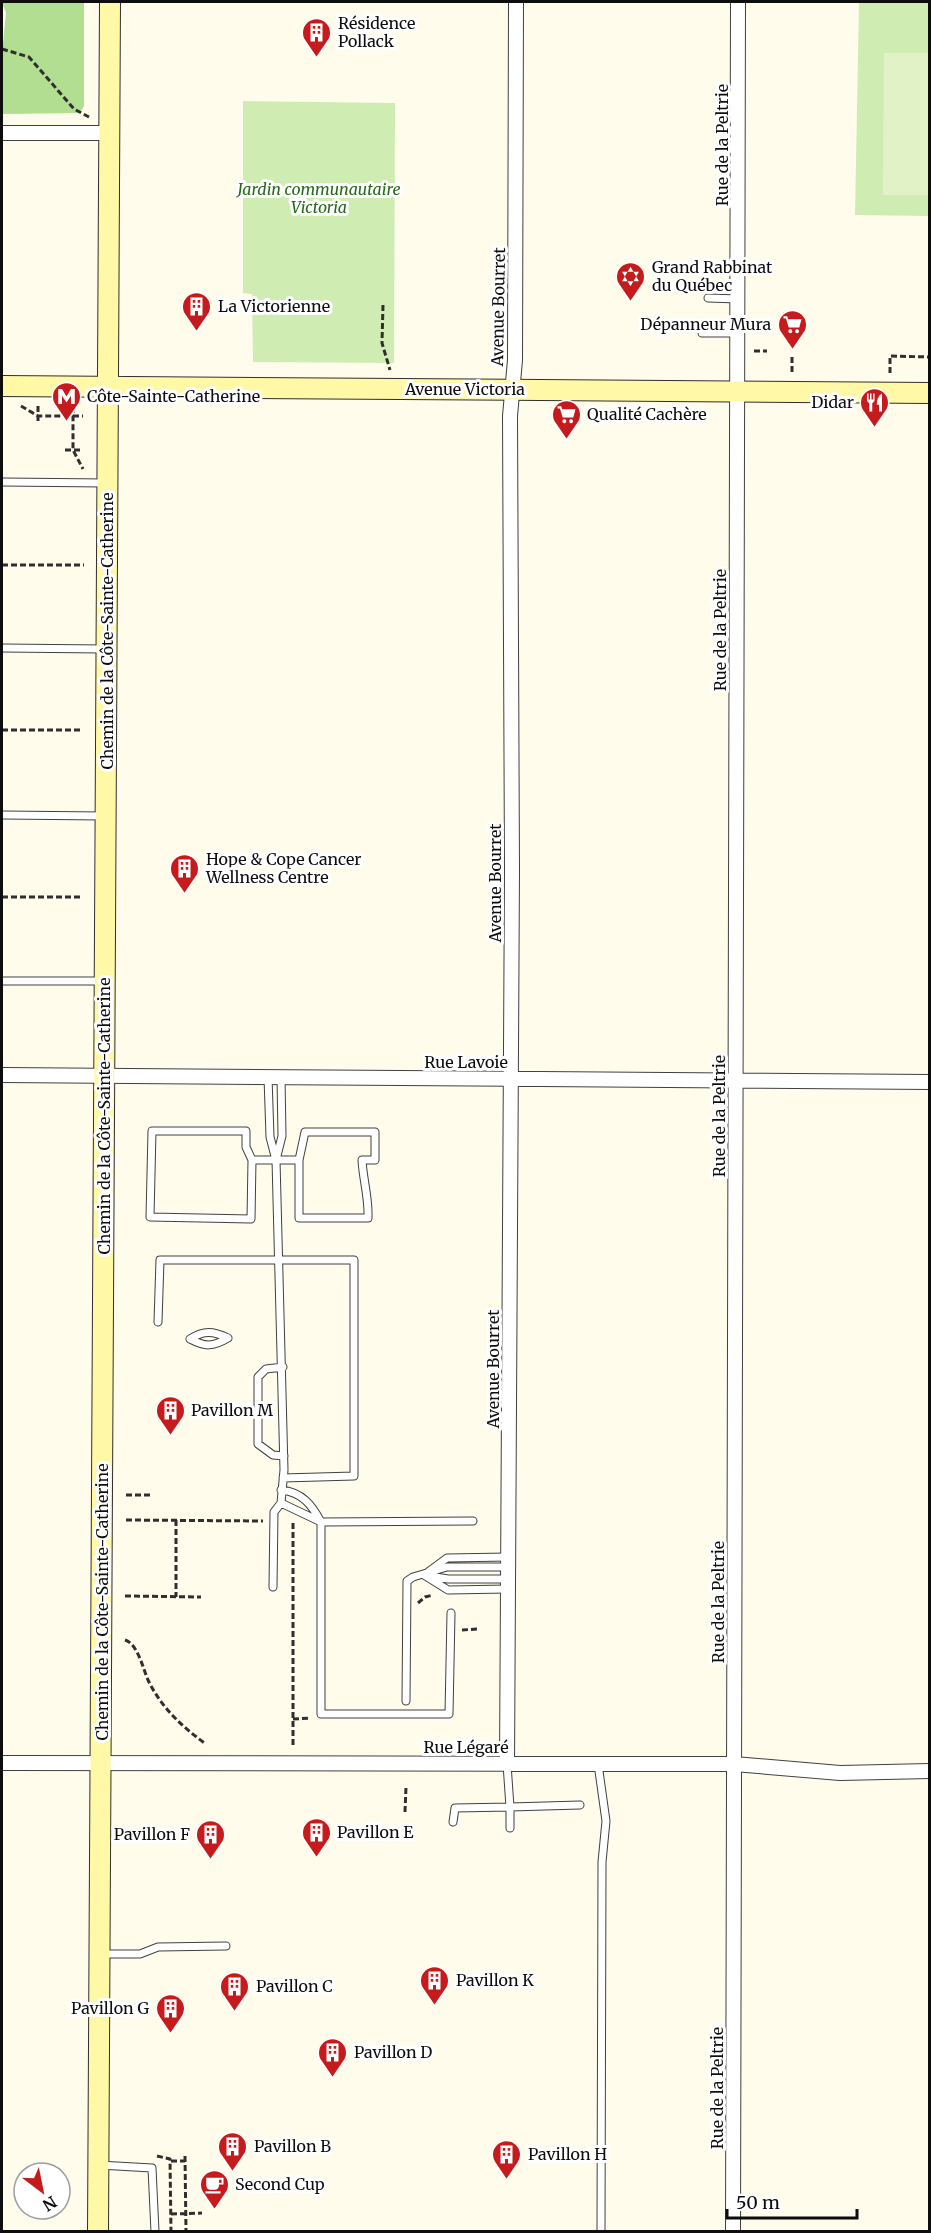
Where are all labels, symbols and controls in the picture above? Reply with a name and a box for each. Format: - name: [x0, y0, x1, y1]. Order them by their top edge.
- place label: Résidence Pollack: [338, 13, 415, 51]
- building icon: Résidence Pollack: [301, 16, 333, 58]
- street label: Rue de la Peltrie: [712, 84, 732, 206]
- park label: Jardin communautaire Victoria: [235, 179, 401, 217]
- street label: Avenue Bourret: [487, 247, 509, 368]
- place label: Grand Rabbinat du Québec: [652, 257, 773, 295]
- synagogue icon: Grand Rabbinat du Québec: [615, 260, 647, 302]
- building icon: La Victorienne: [181, 290, 213, 332]
- place label: La Victorienne: [218, 296, 330, 316]
- supermarket icon: Dépanneur Mura: [776, 308, 808, 350]
- place label: Dépanneur Mura: [640, 314, 771, 334]
- street label: Avenue Victoria: [404, 379, 525, 399]
- metro station icon: Côte-Sainte-Catherine: [50, 380, 82, 422]
- place label: Côte-Sainte-Catherine: [87, 386, 260, 406]
- restaurant icon: Didar: [859, 386, 891, 428]
- place label: Didar: [811, 392, 854, 412]
- supermarket icon: Qualité Cachère: [550, 398, 582, 440]
- place label: Qualité Cachère: [587, 404, 707, 424]
- street label: Chemin de la Côte-Sainte-Catherine: [97, 492, 117, 770]
- street label: Rue de la Peltrie: [710, 569, 730, 691]
- street label: Avenue Bourret: [485, 823, 505, 944]
- place label: Hope & Cope Cancer Wellness Centre: [205, 849, 362, 887]
- building icon: Hope & Cope Cancer Wellness Centre: [169, 852, 201, 894]
- street label: Chemin de la Côte-Sainte-Catherine: [94, 977, 114, 1255]
- street label: Rue Lavoie: [424, 1052, 508, 1072]
- street label: Rue de la Peltrie: [709, 1055, 729, 1177]
- street label: Avenue Bourret: [483, 1309, 503, 1430]
- building icon: Pavillon M: [154, 1394, 186, 1436]
- place label: Pavillon M: [191, 1400, 273, 1420]
- street label: Chemin de la Côte-Sainte-Catherine: [92, 1463, 112, 1741]
- street label: Rue de la Peltrie: [708, 1541, 728, 1663]
- street label: Rue Légaré: [424, 1737, 508, 1757]
- building icon: Pavillon E: [300, 1816, 332, 1858]
- building icon: Pavillon F: [195, 1818, 227, 1860]
- place label: Pavillon E: [337, 1822, 414, 1842]
- place label: Pavillon F: [114, 1824, 190, 1844]
- building icon: Pavillon K: [419, 1964, 451, 2006]
- building icon: Pavillon C: [219, 1970, 251, 2012]
- place label: Pavillon K: [456, 1970, 534, 1990]
- place label: Pavillon C: [256, 1976, 333, 1996]
- building icon: Pavillon G: [154, 1992, 186, 2034]
- place label: Pavillon G: [71, 1998, 149, 2018]
- street label: Rue de la Peltrie: [707, 2027, 727, 2149]
- building icon: Pavillon D: [317, 2036, 349, 2078]
- place label: Pavillon D: [354, 2042, 432, 2062]
- building icon: Pavillon B: [217, 2130, 249, 2172]
- place label: Pavillon B: [254, 2136, 331, 2156]
- building icon: Pavillon H: [491, 2138, 523, 2180]
- place label: Pavillon H: [528, 2144, 607, 2164]
- north arrow: [12, 2161, 72, 2221]
- cafe icon: Second Cup: [198, 2168, 230, 2210]
- place label: Second Cup: [235, 2174, 325, 2194]
- scale bar: [727, 2182, 858, 2220]
- text: 50 m: [736, 2191, 780, 2214]
- text: N: [39, 2192, 61, 2216]

